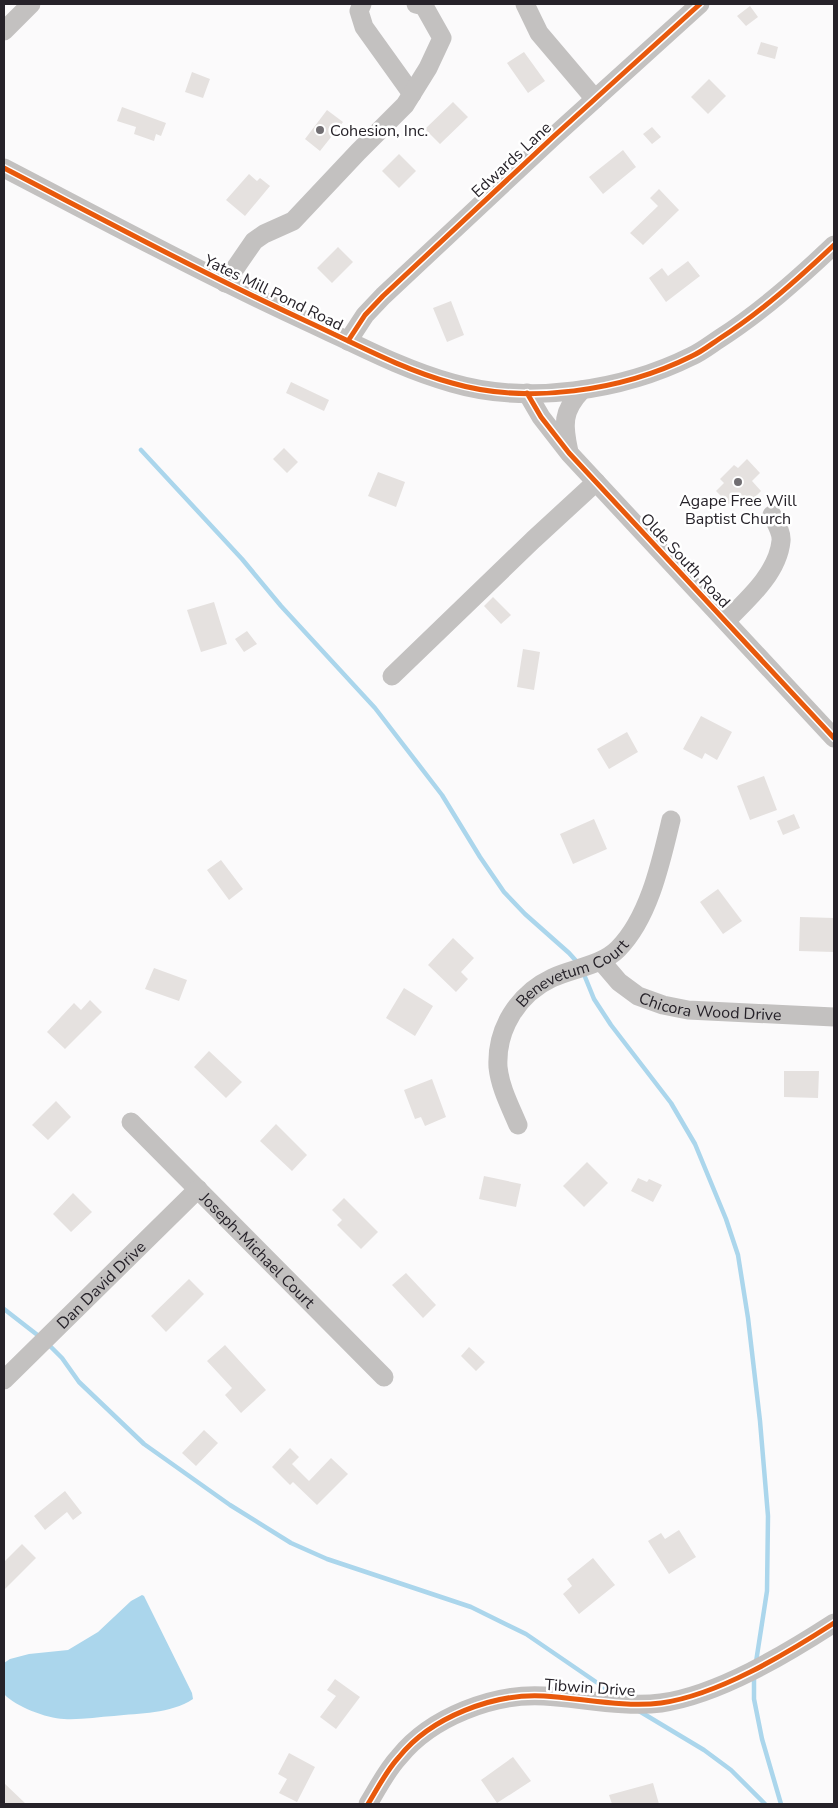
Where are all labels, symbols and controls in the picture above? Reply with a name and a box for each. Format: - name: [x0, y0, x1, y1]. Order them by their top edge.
- street label: Edwards Lane: [467, 117, 556, 203]
- place label: Cohesion, Inc.: [330, 120, 428, 142]
- marker: Cohesion, Inc.: [314, 124, 326, 136]
- street label: Yates Mill Pond Road: [200, 249, 347, 336]
- marker: Agape Free Will Baptist Church: [732, 476, 744, 488]
- place label: Agape Free Will Baptist Church: [679, 490, 797, 530]
- street label: Olde South Road: [635, 508, 735, 613]
- street label: Benevetum Court: [511, 935, 634, 1012]
- street label: Chicora Wood Drive: [636, 987, 782, 1026]
- street label: Joseph-Michael Court: [194, 1187, 320, 1314]
- street label: Dan David Drive: [52, 1236, 151, 1334]
- street label: Tibwin Drive: [544, 1674, 636, 1702]

